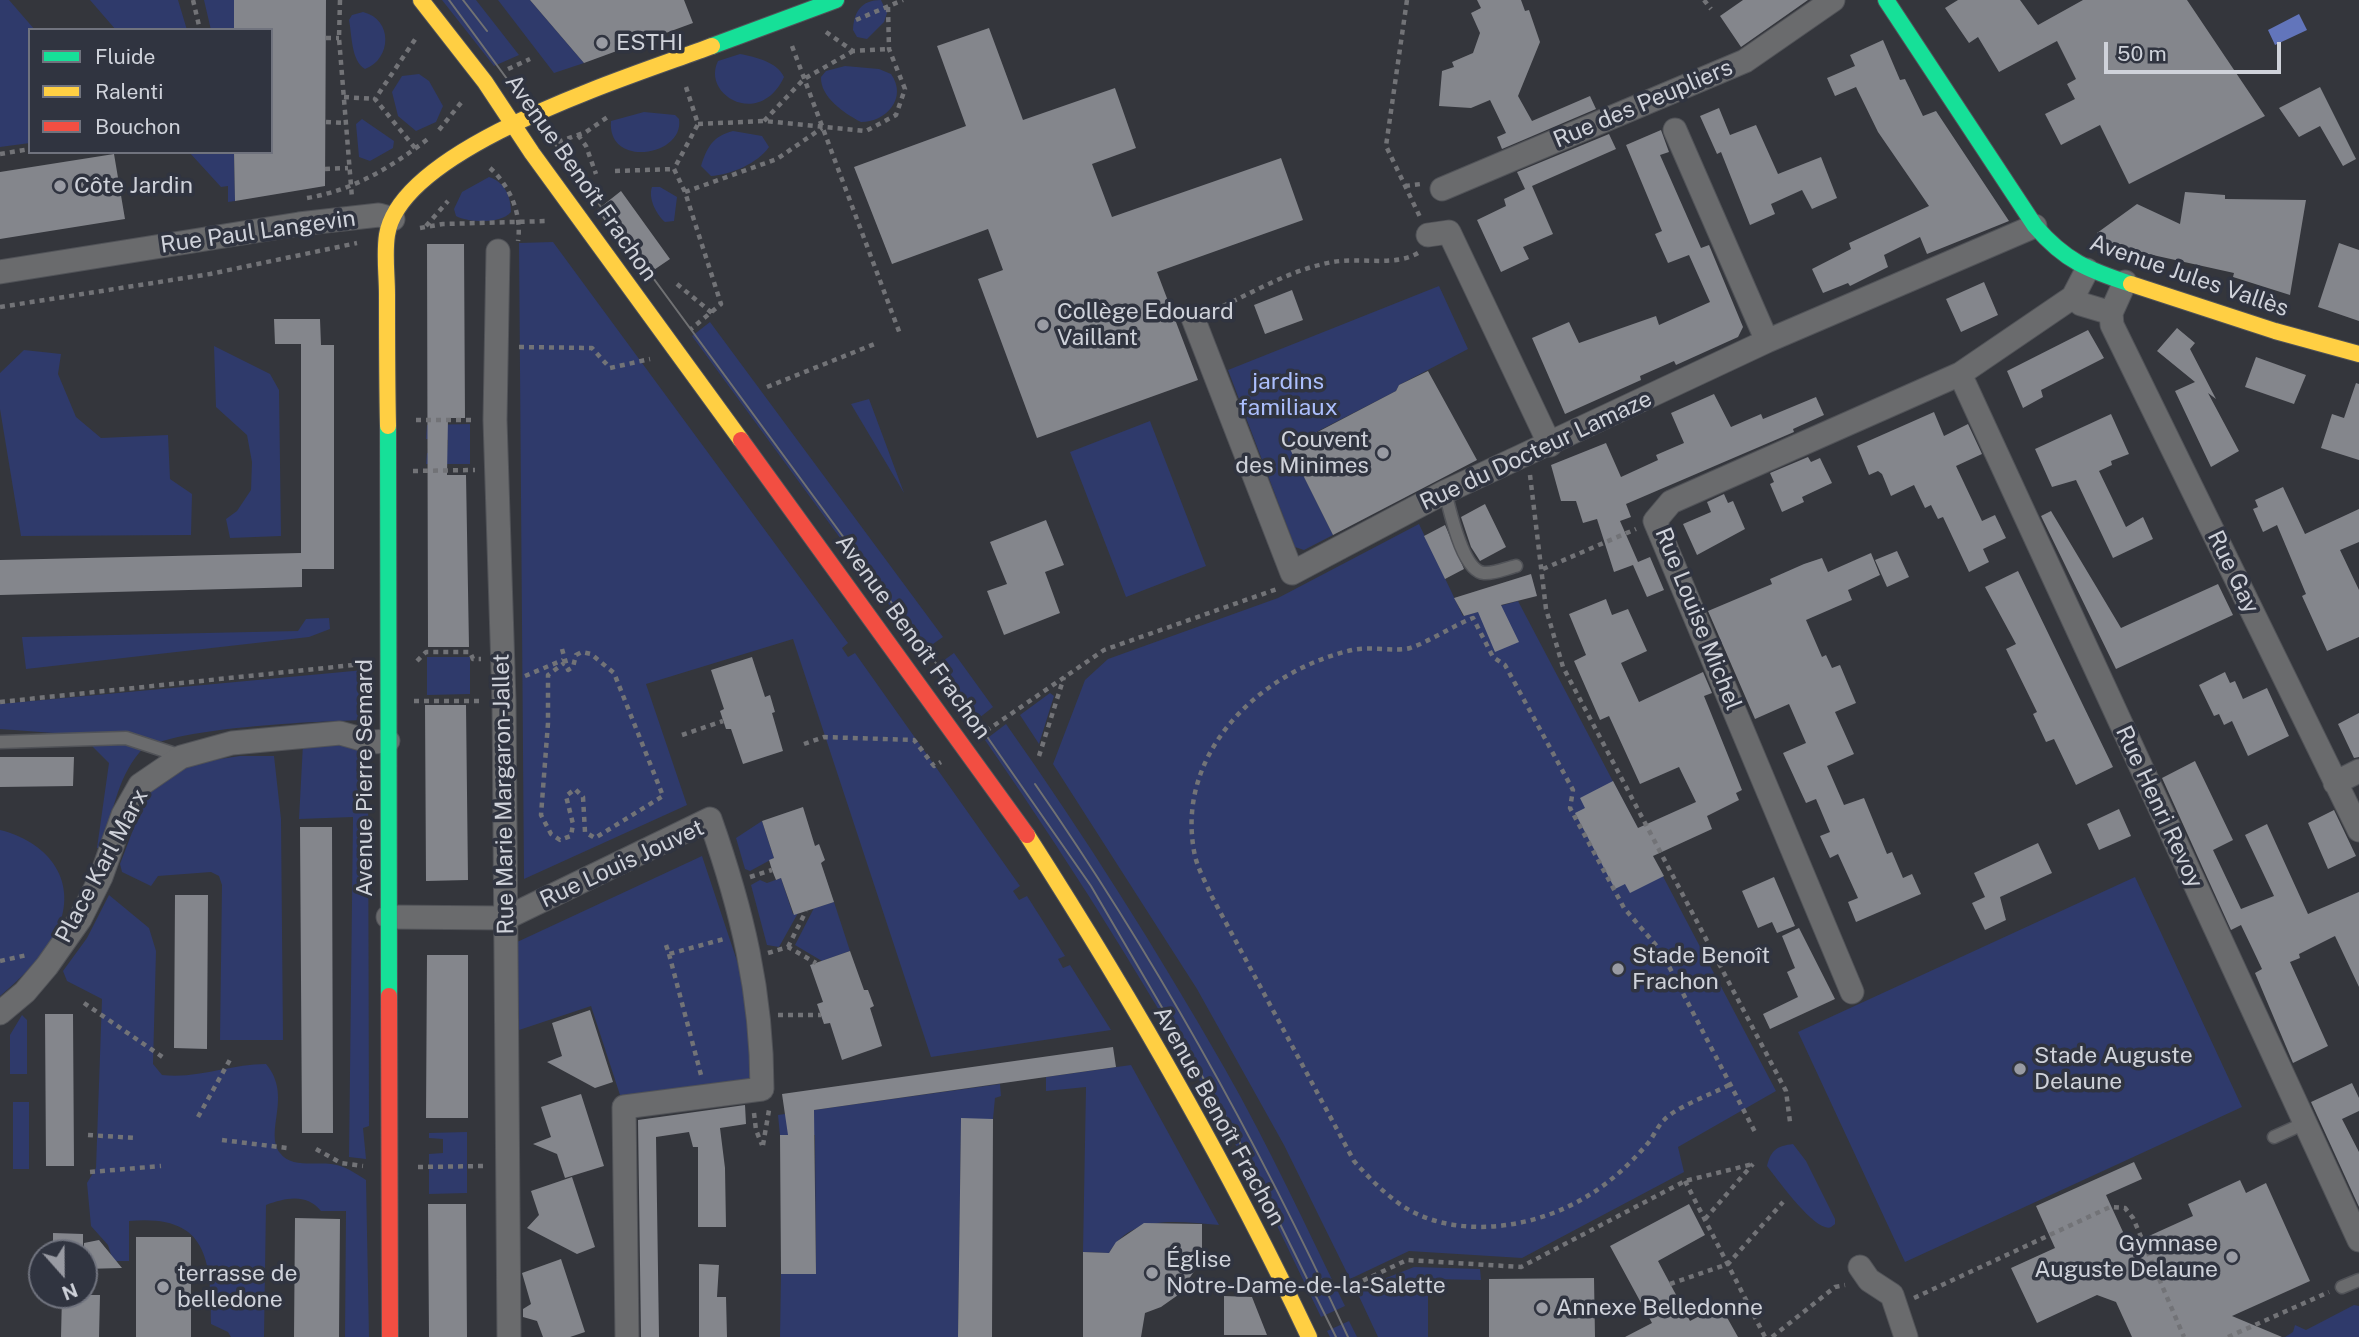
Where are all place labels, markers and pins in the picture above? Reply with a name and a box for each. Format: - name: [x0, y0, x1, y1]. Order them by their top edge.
- place label: ESTHI: [616, 29, 683, 57]
- marker: ESTHI: [594, 35, 610, 51]
- place label: Côte Jardin: [74, 172, 193, 200]
- marker: Côte Jardin: [52, 178, 68, 194]
- place label: Collège Edouard Vaillant: [1057, 298, 1234, 352]
- marker: Collège Edouard Vaillant: [1035, 317, 1051, 333]
- place label: Couvent des Minimes: [1235, 426, 1369, 480]
- marker: Couvent des Minimes: [1375, 445, 1391, 461]
- place label: Stade Benoît Frachon: [1632, 942, 1770, 996]
- marker: Stade Benoît Frachon: [1610, 961, 1626, 977]
- place label: Stade Auguste Delaune: [2034, 1042, 2193, 1096]
- marker: Stade Auguste Delaune: [2012, 1061, 2028, 1077]
- place label: Gymnase Auguste Delaune: [2034, 1230, 2218, 1284]
- place label: Église Notre-Dame-de-la-Salette: [1166, 1246, 1446, 1300]
- marker: Gymnase Auguste Delaune: [2224, 1249, 2240, 1265]
- place label: terrasse de belledone: [177, 1260, 297, 1314]
- marker: Église Notre-Dame-de-la-Salette: [1144, 1265, 1160, 1281]
- marker: terrasse de belledone: [155, 1279, 171, 1295]
- place label: Annexe Belledonne: [1556, 1294, 1763, 1322]
- marker: Annexe Belledonne: [1534, 1300, 1550, 1316]

